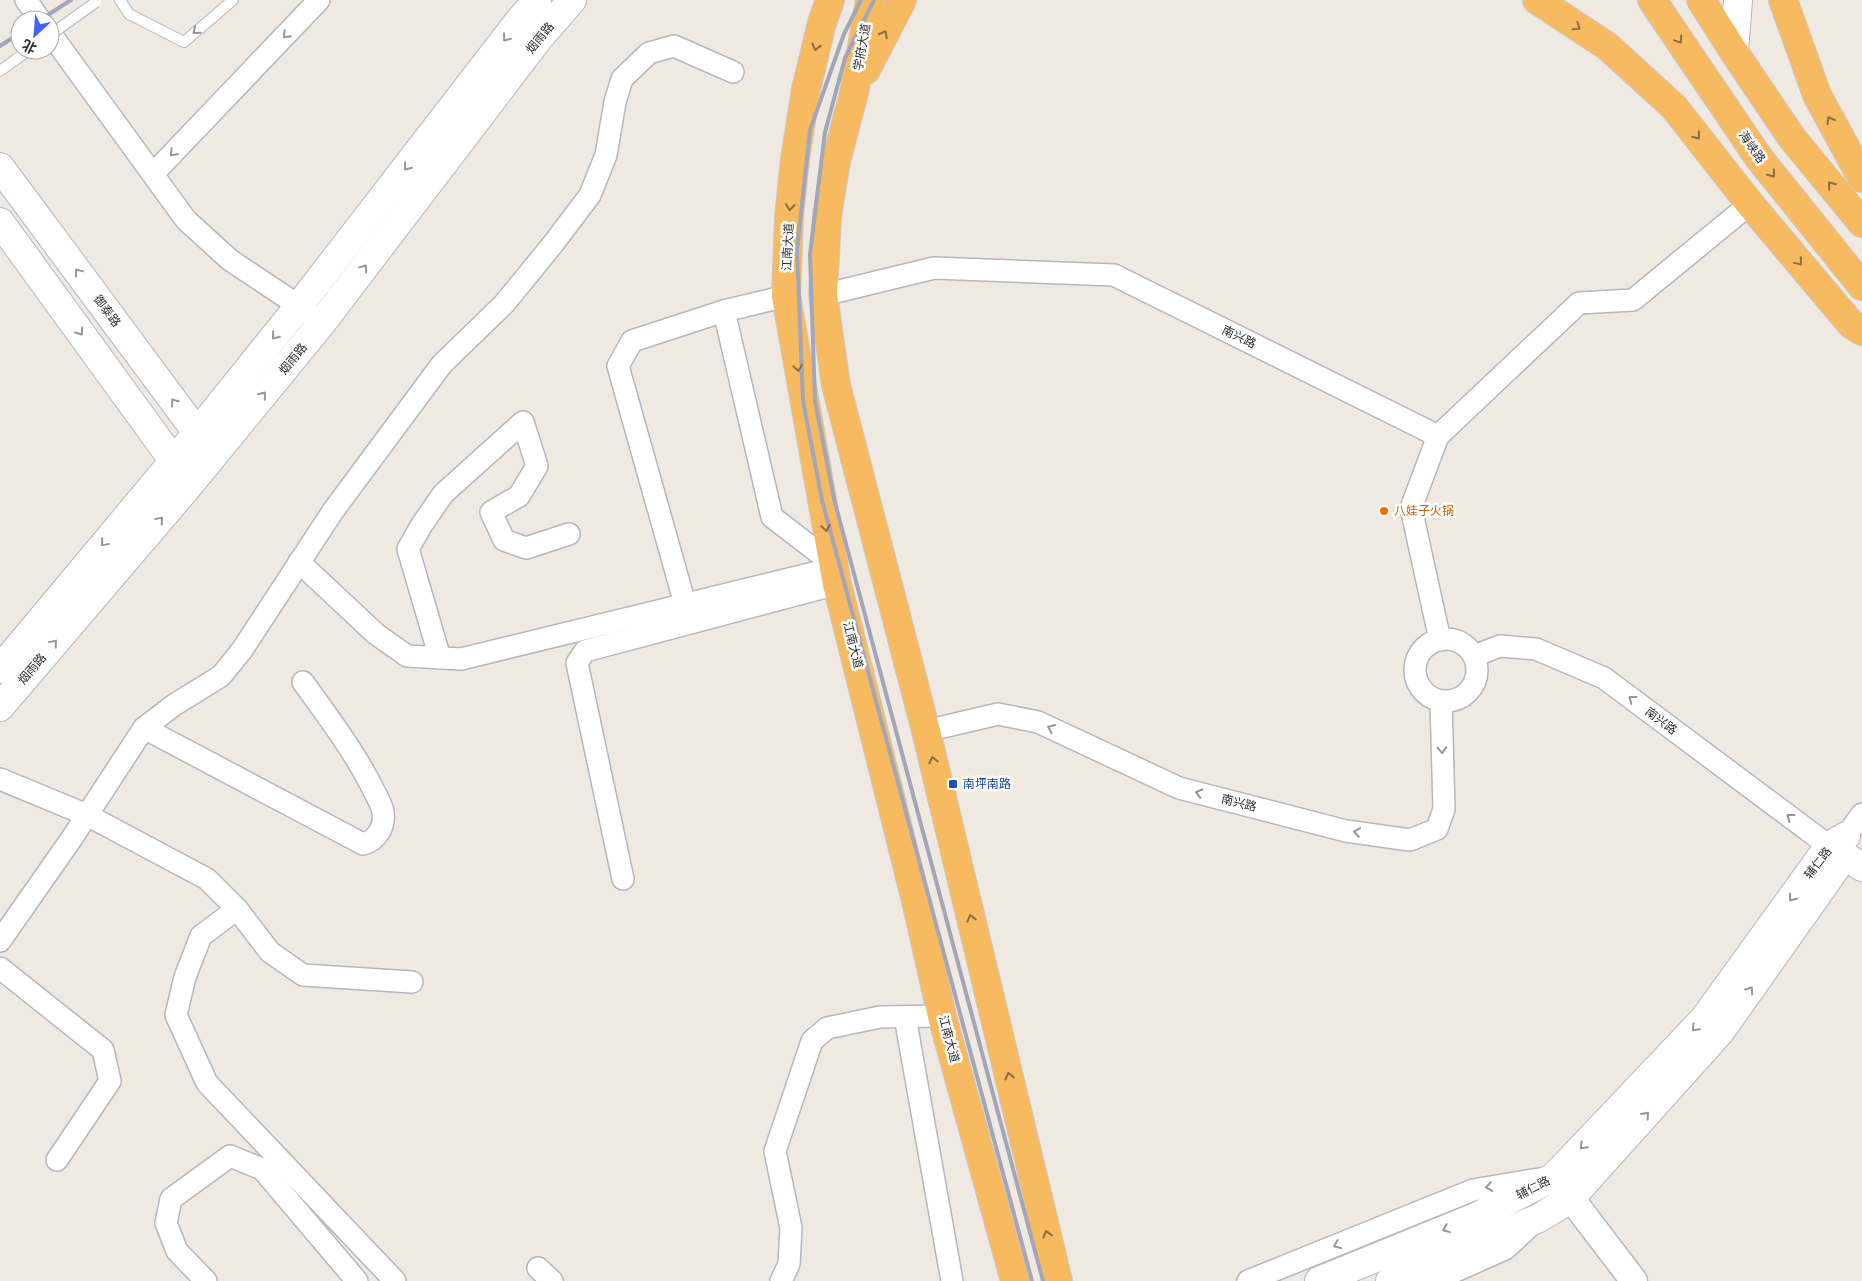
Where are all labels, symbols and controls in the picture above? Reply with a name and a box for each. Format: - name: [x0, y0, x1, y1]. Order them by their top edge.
- north arrow: [10, 10, 60, 60]
- street label: 烟雨路: [523, 20, 557, 56]
- one-way arrow: [1572, 20, 1581, 30]
- street label: 学府大道: [851, 22, 873, 72]
- one-way arrow: [193, 26, 202, 34]
- one-way arrow: [283, 30, 292, 39]
- one-way arrow: [878, 31, 888, 40]
- one-way arrow: [503, 32, 511, 41]
- one-way arrow: [1673, 35, 1682, 44]
- text: 北: [20, 36, 39, 57]
- one-way arrow: [811, 42, 822, 51]
- one-way arrow: [1826, 117, 1836, 126]
- street label: 海峡路: [1736, 128, 1768, 166]
- one-way arrow: [1691, 130, 1699, 139]
- one-way arrow: [170, 147, 179, 156]
- one-way arrow: [404, 161, 412, 170]
- one-way arrow: [1766, 168, 1774, 177]
- one-way arrow: [1828, 182, 1837, 191]
- one-way arrow: [785, 203, 796, 211]
- street label: 江南大道: [780, 223, 796, 271]
- one-way arrow: [1793, 256, 1802, 265]
- one-way arrow: [359, 264, 368, 273]
- one-way arrow: [75, 269, 83, 278]
- street label: 御泰路: [91, 292, 123, 330]
- street label: 南兴路: [1220, 323, 1258, 351]
- one-way arrow: [74, 327, 83, 336]
- one-way arrow: [271, 331, 280, 340]
- street label: 烟雨路: [276, 341, 310, 377]
- one-way arrow: [793, 364, 803, 373]
- one-way arrow: [258, 392, 266, 401]
- one-way arrow: [171, 398, 180, 408]
- place label: 八娃子火锅: [1394, 504, 1454, 518]
- marker: 八娃子火锅: [1378, 505, 1390, 517]
- one-way arrow: [154, 516, 163, 525]
- one-way arrow: [821, 524, 831, 533]
- one-way arrow: [101, 537, 110, 546]
- street label: 江南大道: [840, 620, 866, 670]
- one-way arrow: [49, 640, 58, 649]
- street label: 烟雨路: [15, 651, 49, 687]
- one-way arrow: [1629, 696, 1638, 704]
- street label: 南兴路: [1642, 705, 1680, 737]
- one-way arrow: [1047, 724, 1056, 734]
- one-way arrow: [1437, 746, 1447, 754]
- one-way arrow: [928, 755, 939, 764]
- place label: 南坪南路: [963, 777, 1011, 791]
- marker: 南坪南路: [947, 778, 959, 790]
- one-way arrow: [1195, 788, 1204, 799]
- street label: 南兴路: [1220, 792, 1258, 814]
- one-way arrow: [1786, 814, 1796, 823]
- one-way arrow: [1353, 827, 1361, 838]
- street label: 辅仁路: [1801, 845, 1835, 881]
- one-way arrow: [1789, 892, 1798, 902]
- one-way arrow: [966, 913, 977, 922]
- one-way arrow: [1744, 987, 1752, 996]
- street label: 江南大道: [936, 1014, 962, 1064]
- one-way arrow: [1692, 1023, 1701, 1032]
- one-way arrow: [1004, 1071, 1015, 1080]
- one-way arrow: [1640, 1111, 1649, 1120]
- one-way arrow: [1580, 1141, 1589, 1150]
- street label: 辅仁路: [1514, 1174, 1552, 1202]
- one-way arrow: [1485, 1182, 1493, 1192]
- one-way arrow: [1442, 1223, 1451, 1233]
- one-way arrow: [1042, 1229, 1053, 1238]
- one-way arrow: [1333, 1239, 1342, 1249]

